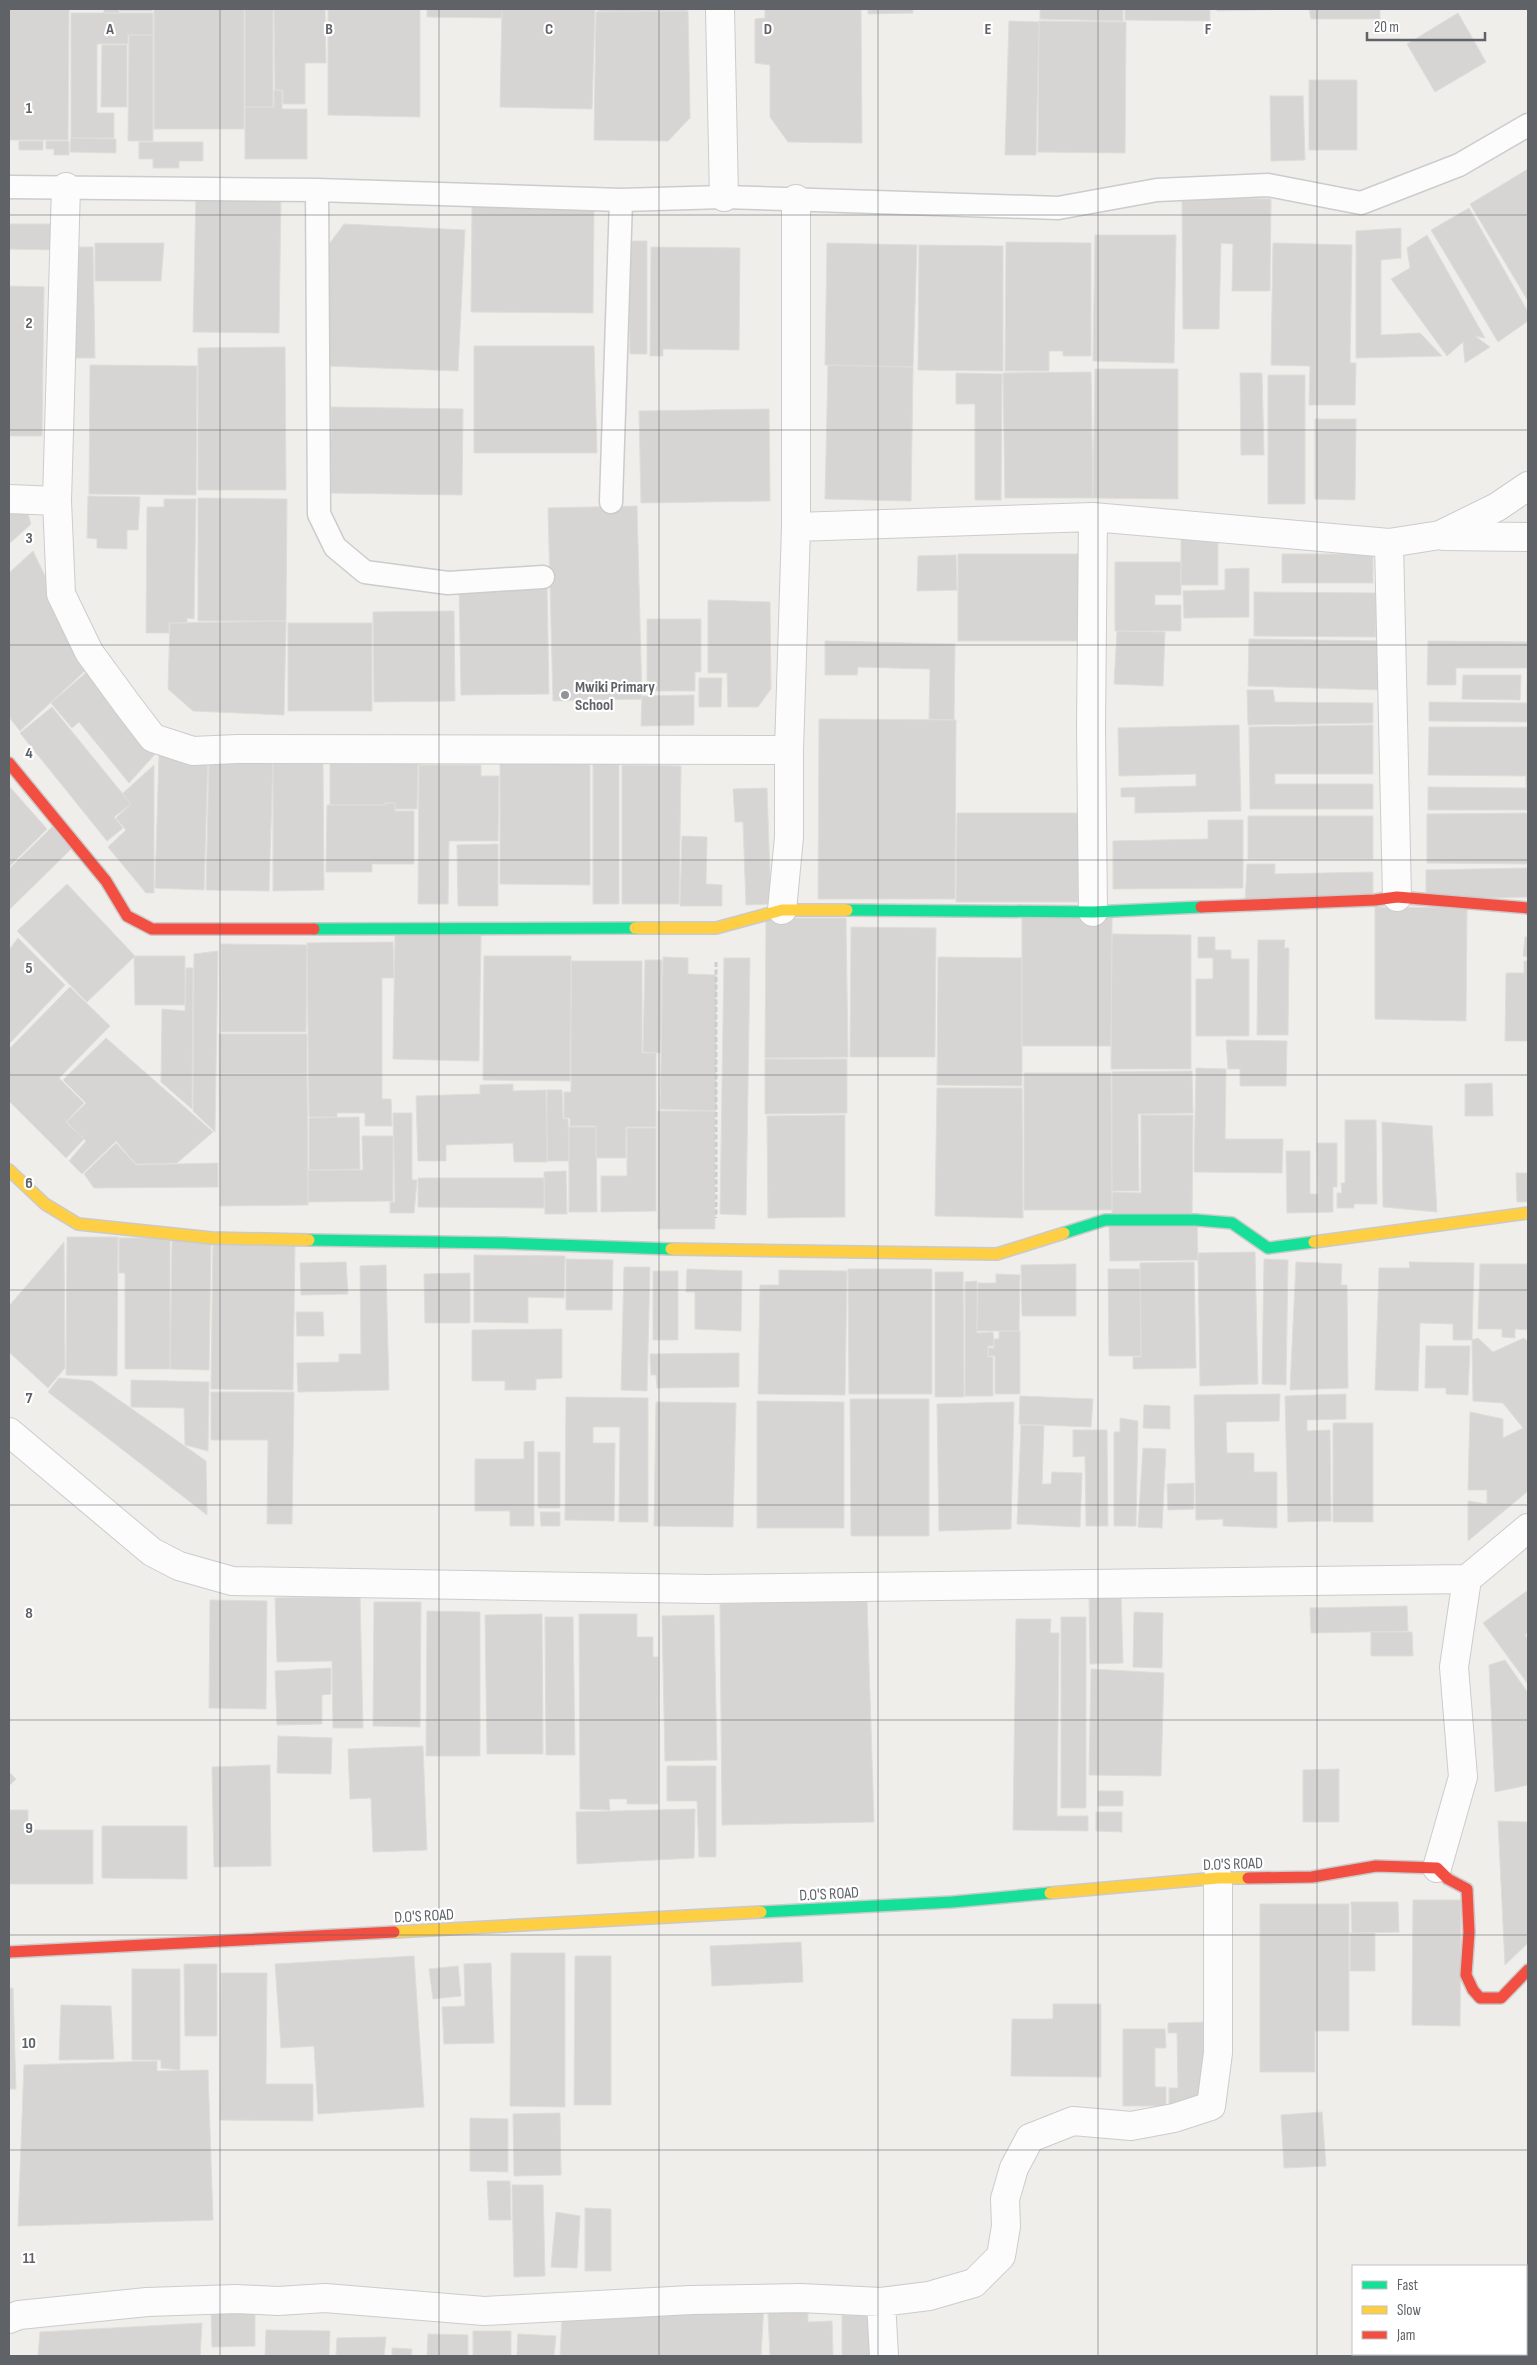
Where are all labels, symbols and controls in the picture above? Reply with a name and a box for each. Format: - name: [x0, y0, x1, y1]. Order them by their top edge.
- scale bar: [1367, 10, 1484, 42]
- text: 20 m: [1374, 18, 1399, 37]
- text: A: [105, 20, 114, 39]
- text: B: [325, 20, 333, 39]
- text: C: [545, 20, 553, 39]
- text: D: [764, 20, 772, 39]
- text: E: [985, 20, 992, 39]
- text: F: [1205, 20, 1212, 39]
- text: 1: [26, 99, 33, 118]
- text: 2: [25, 314, 33, 333]
- text: 3: [25, 529, 33, 548]
- place label: Mwiki Primary School: [575, 678, 655, 715]
- marker: Mwiki Primary School: [559, 689, 571, 701]
- text: 4: [25, 744, 33, 763]
- text: 5: [25, 959, 33, 978]
- text: 6: [25, 1174, 33, 1193]
- text: 7: [26, 1389, 33, 1408]
- text: 8: [25, 1604, 33, 1623]
- text: 9: [25, 1819, 33, 1838]
- street label: D.O'S ROAD: [1203, 1854, 1263, 1875]
- street label: D.O'S ROAD: [799, 1883, 860, 1906]
- street label: D.O'S ROAD: [394, 1905, 455, 1928]
- text: 10: [22, 2034, 36, 2053]
- text: 11: [23, 2249, 36, 2268]
- legend: [1352, 2265, 1527, 2355]
- text: Fast: [1397, 2276, 1419, 2295]
- text: Slow: [1397, 2301, 1421, 2320]
- text: Jam: [1396, 2326, 1415, 2345]

